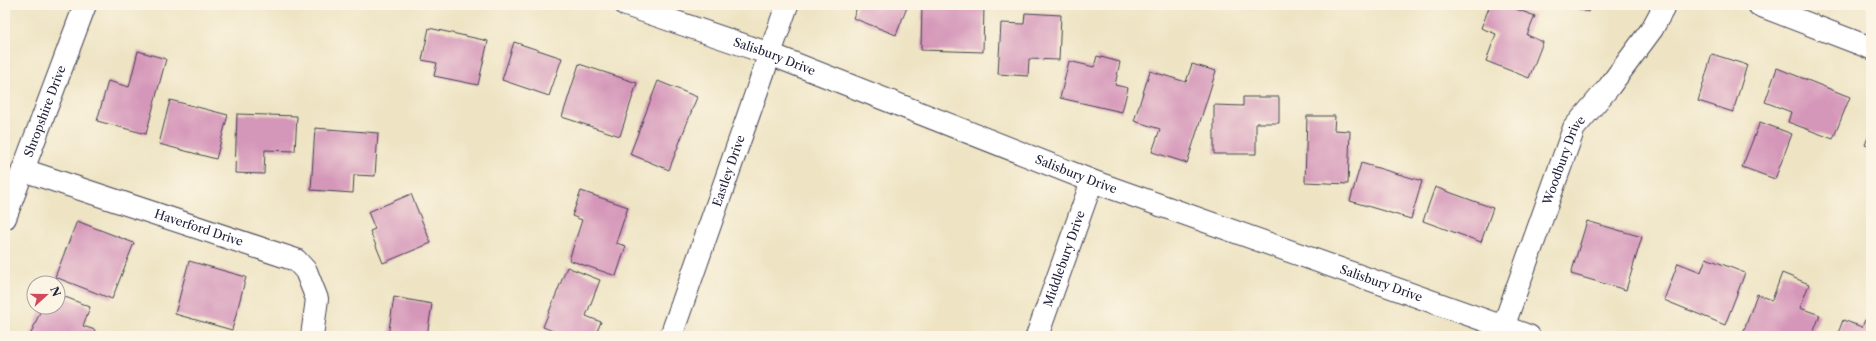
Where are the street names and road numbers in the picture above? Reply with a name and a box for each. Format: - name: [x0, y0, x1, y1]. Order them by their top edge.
- street label: Salisbury Drive: [731, 34, 818, 78]
- street label: Shropshire Drive: [21, 63, 69, 159]
- street label: Woodbury Drive: [1539, 112, 1588, 208]
- street label: Eastley Drive: [709, 133, 748, 208]
- street label: Salisbury Drive: [1033, 151, 1119, 196]
- street label: Haverford Drive: [153, 206, 245, 249]
- street label: Middlebury Drive: [1040, 208, 1088, 309]
- street label: Salisbury Drive: [1338, 262, 1425, 305]

